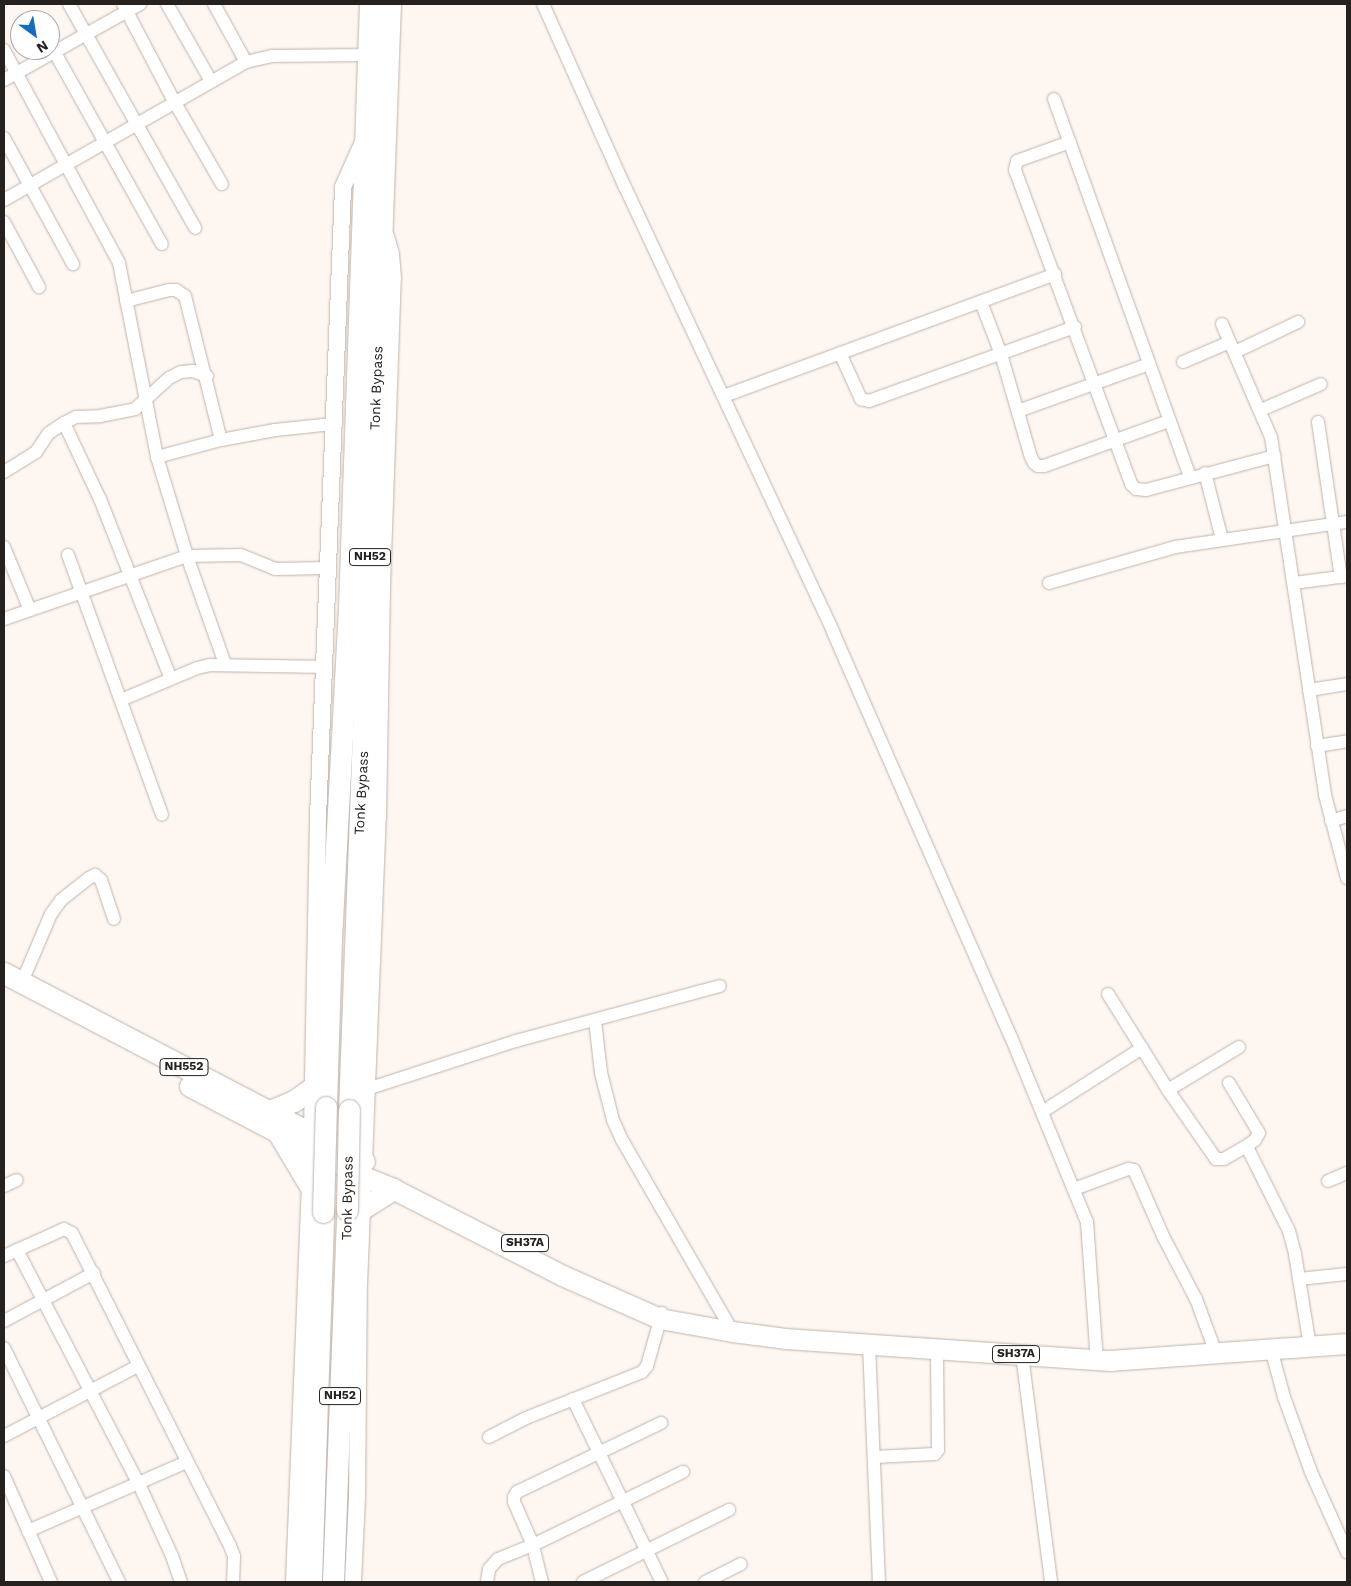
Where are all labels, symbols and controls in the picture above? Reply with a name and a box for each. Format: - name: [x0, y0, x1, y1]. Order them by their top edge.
- north arrow: [10, 10, 60, 60]
- text: N: [34, 37, 51, 56]
- street label: Tonk Bypass: [366, 345, 386, 431]
- road number: NH52: [349, 548, 391, 566]
- street label: Tonk Bypass: [350, 750, 372, 836]
- road number: NH552: [159, 1058, 209, 1076]
- street label: Tonk Bypass: [338, 1156, 356, 1240]
- road number: SH37A: [500, 1234, 550, 1252]
- road number: SH37A: [991, 1345, 1041, 1364]
- road number: NH52: [319, 1386, 361, 1405]

